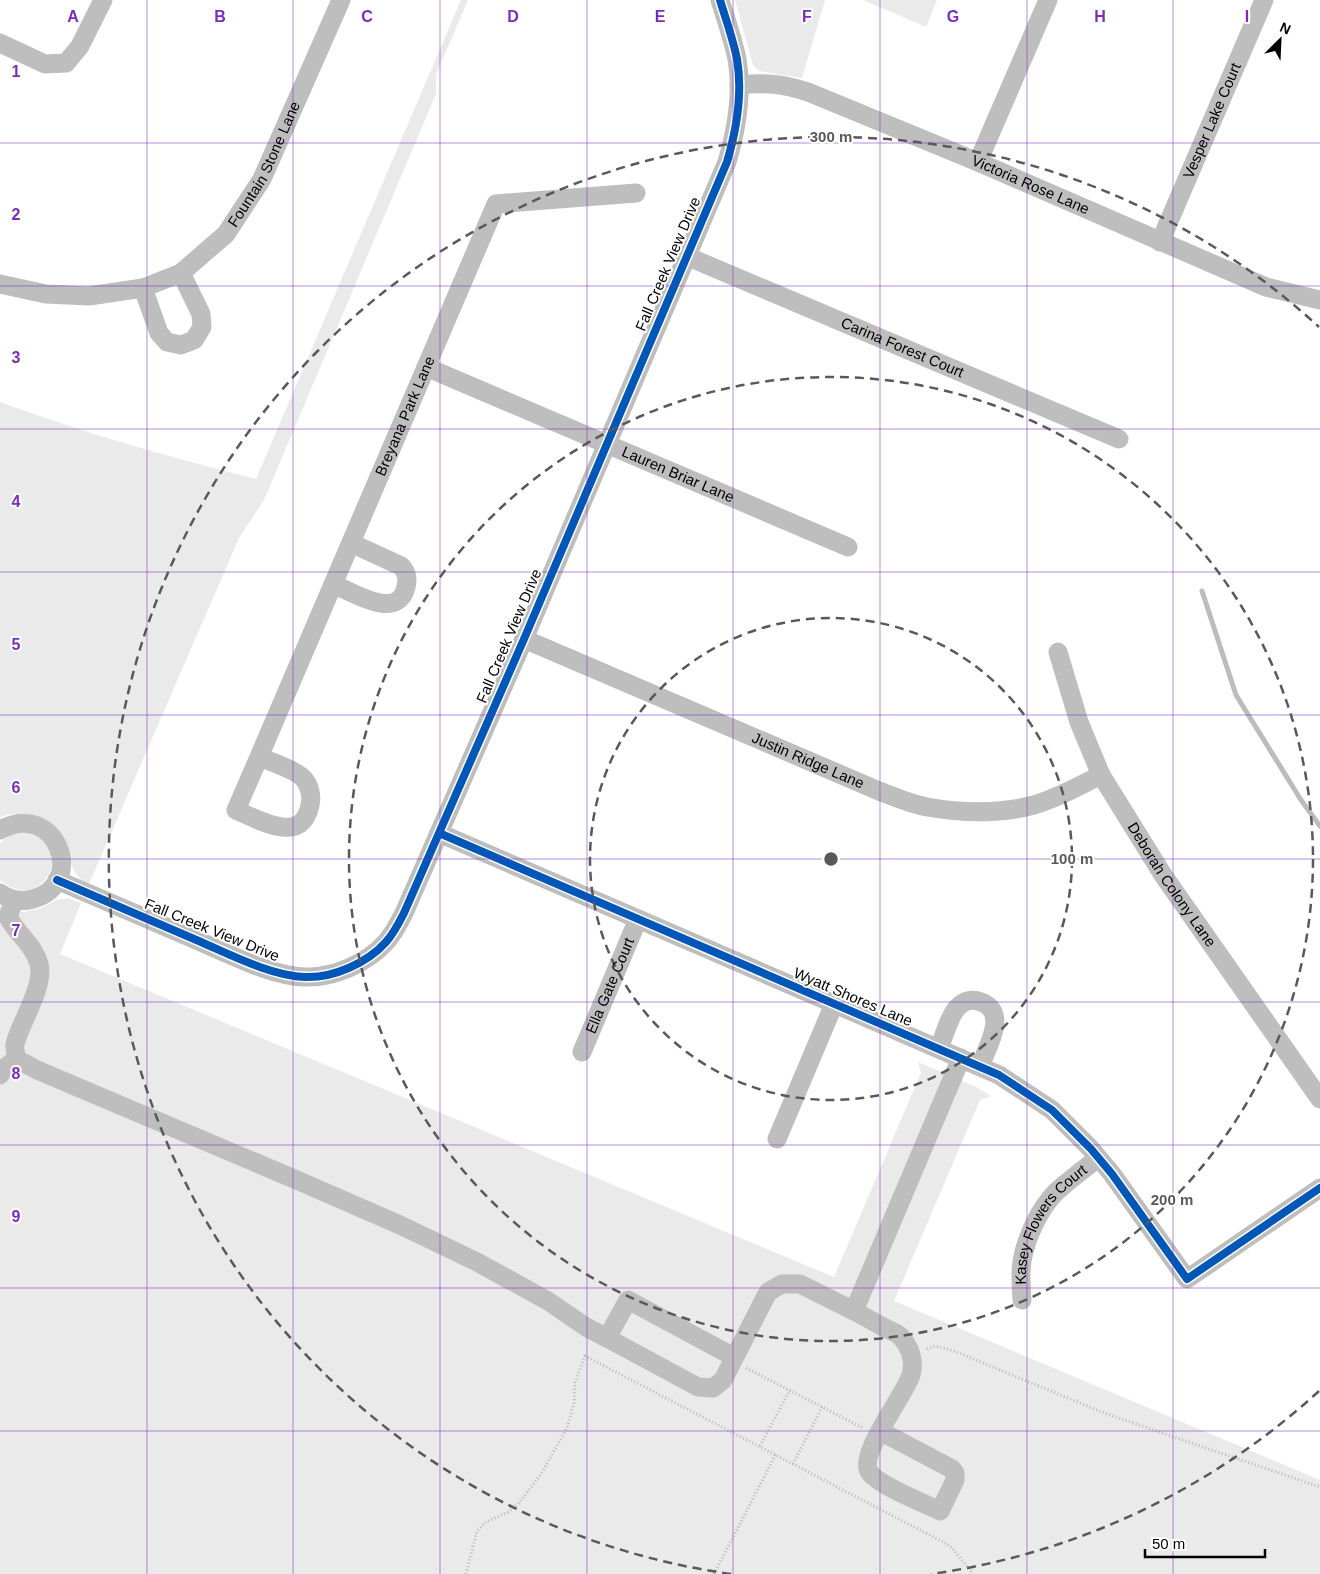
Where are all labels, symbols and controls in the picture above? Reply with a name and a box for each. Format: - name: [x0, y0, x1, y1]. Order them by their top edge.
- text: A: [67, 8, 79, 25]
- text: B: [214, 8, 226, 25]
- text: C: [361, 8, 373, 25]
- text: D: [507, 8, 519, 25]
- text: E: [655, 8, 666, 25]
- text: F: [802, 8, 812, 25]
- text: G: [947, 8, 959, 25]
- text: H: [1094, 8, 1106, 25]
- text: I: [1245, 8, 1249, 25]
- north arrow: [1255, 15, 1305, 65]
- text: N: [1277, 19, 1293, 37]
- street label: Vesper Lake Court: [1179, 59, 1244, 181]
- text: 1: [12, 63, 21, 80]
- street label: Fountain Stone Lane: [224, 99, 303, 230]
- text: 300 m: [810, 128, 852, 145]
- street label: Victoria Rose Lane: [969, 151, 1092, 217]
- street label: Fall Creek View Drive: [632, 194, 703, 333]
- text: 2: [12, 206, 21, 223]
- street label: Carina Forest Court: [839, 314, 967, 381]
- text: 3: [12, 349, 21, 366]
- street label: Breyana Park Lane: [372, 354, 438, 478]
- street label: Lauren Briar Lane: [620, 443, 737, 505]
- text: 4: [12, 493, 21, 510]
- street label: Fall Creek View Drive: [473, 566, 544, 705]
- text: 5: [12, 636, 21, 653]
- street label: Justin Ridge Lane: [750, 729, 867, 792]
- text: 6: [12, 779, 21, 796]
- street label: Deborah Colony Lane: [1125, 819, 1220, 950]
- centre of rings: [822, 850, 840, 868]
- text: 100 m: [1051, 850, 1093, 867]
- street label: Fall Creek View Drive: [142, 895, 282, 964]
- text: 7: [12, 922, 21, 939]
- street label: Ella Gate Court: [582, 934, 638, 1036]
- street label: Wyatt Shores Lane: [791, 964, 915, 1029]
- text: 8: [12, 1065, 21, 1082]
- street label: Kasey Flowers Court: [1012, 1160, 1091, 1285]
- text: 200 m: [1151, 1191, 1193, 1208]
- text: 9: [12, 1208, 21, 1225]
- scale bar: [1145, 1526, 1265, 1558]
- text: 50 m: [1152, 1535, 1185, 1552]

